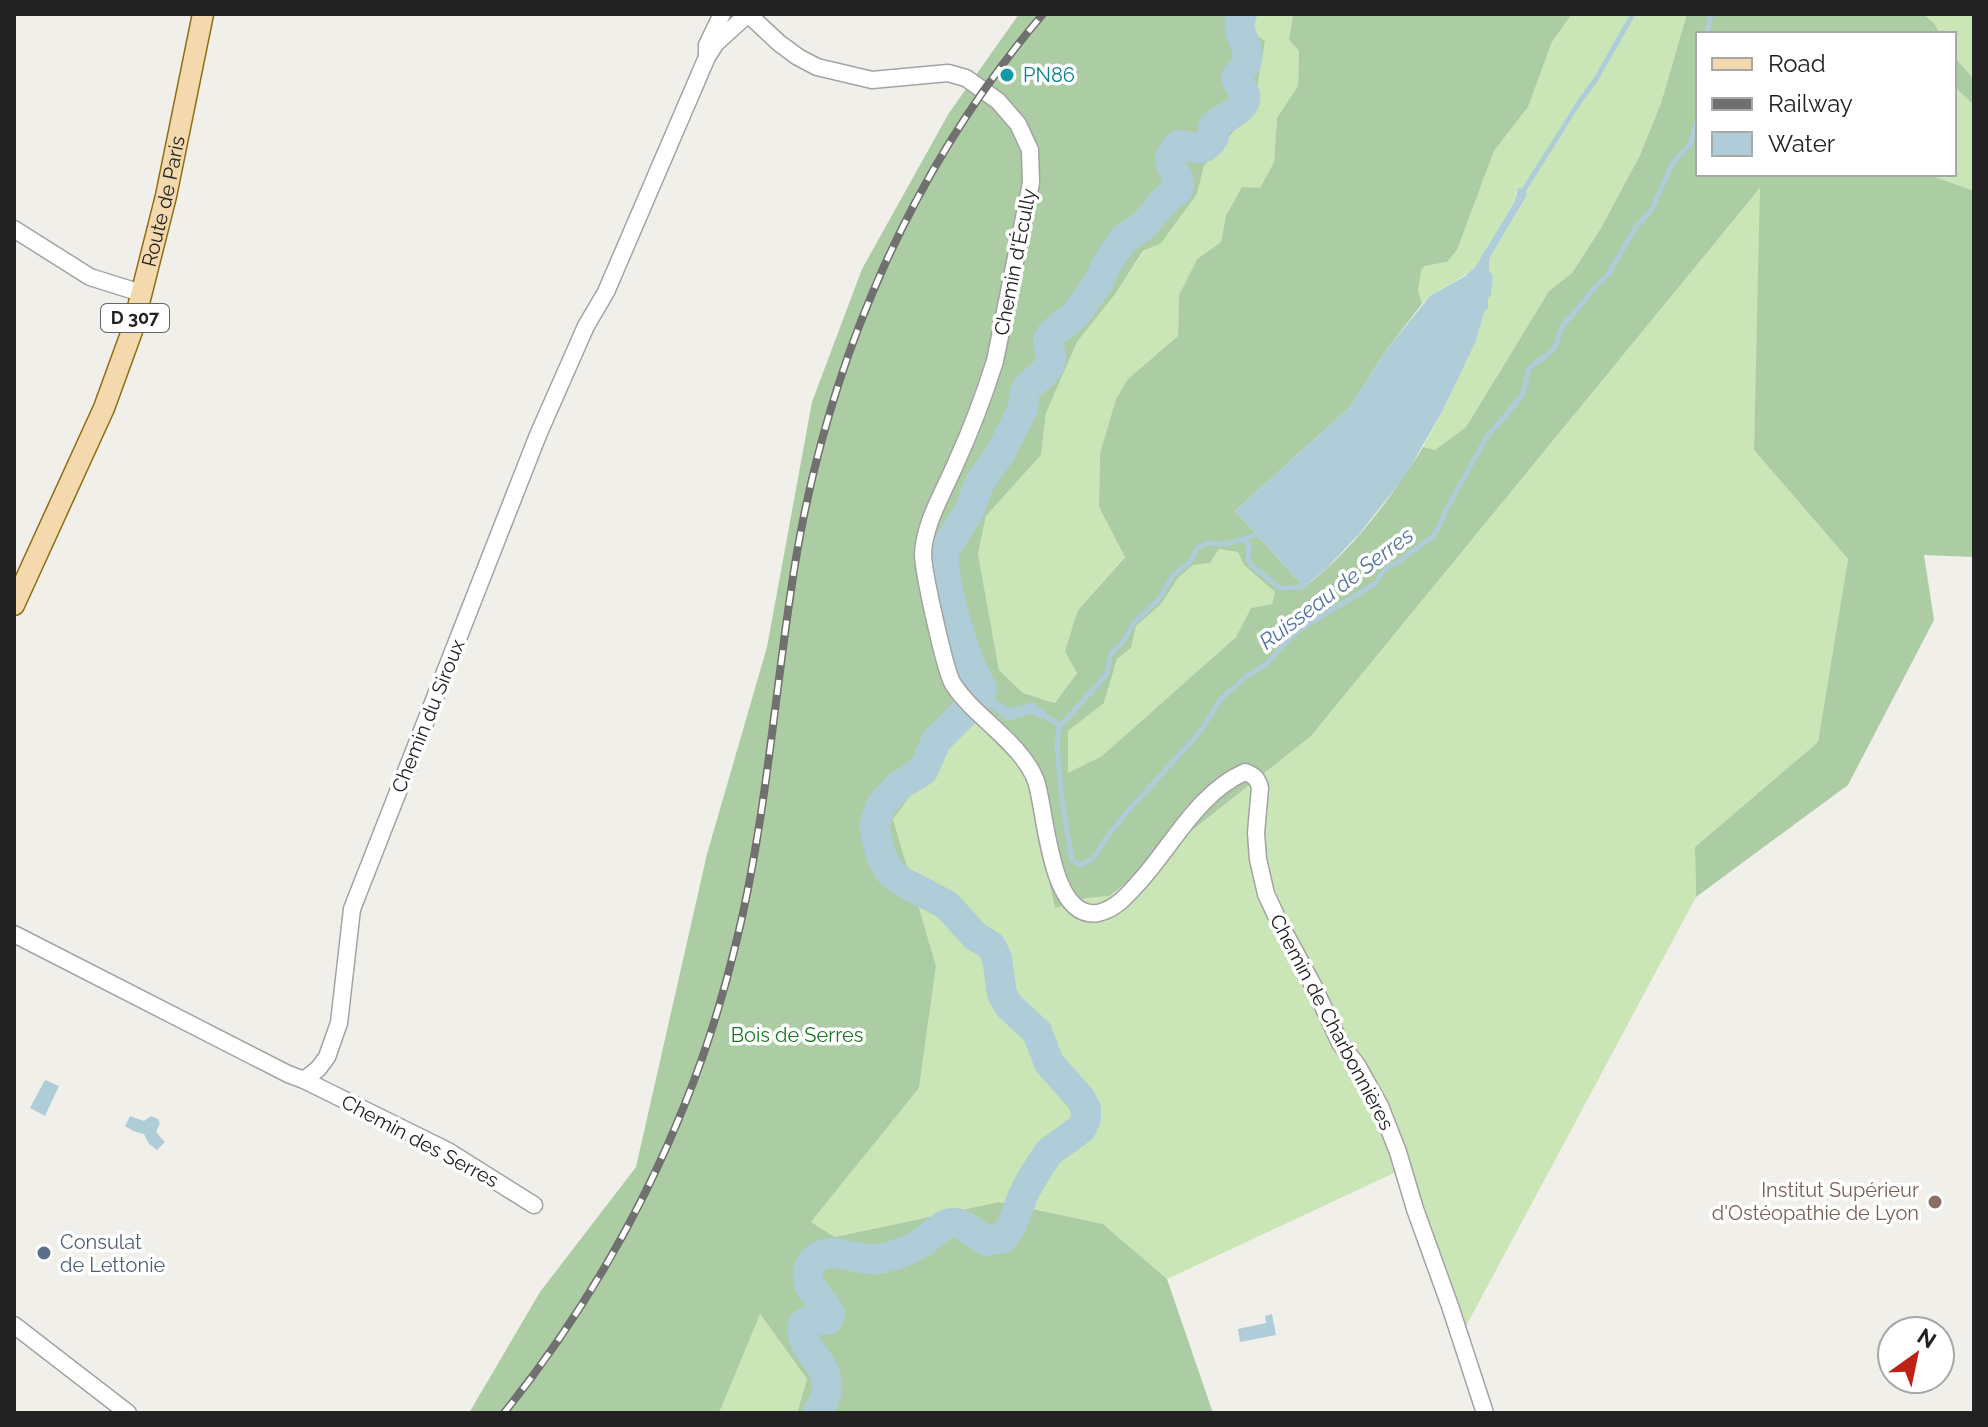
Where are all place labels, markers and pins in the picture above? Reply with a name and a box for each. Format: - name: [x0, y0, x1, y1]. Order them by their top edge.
- place label: PN86: [1023, 63, 1075, 87]
- marker: PN86: [998, 66, 1016, 84]
- place label: Institut Supérieur d'Ostéopathie de Lyon: [1712, 1178, 1919, 1225]
- marker: Institut Supérieur d'Ostéopathie de Lyon: [1926, 1193, 1944, 1211]
- place label: Consulat de Lettonie: [60, 1230, 166, 1277]
- marker: Consulat de Lettonie: [35, 1244, 53, 1262]

